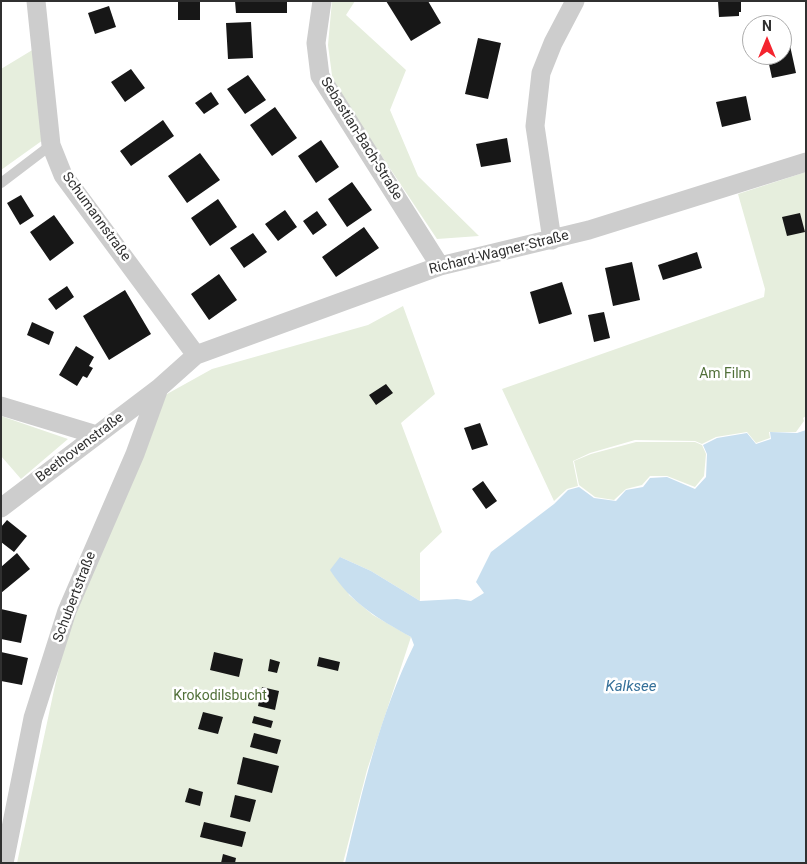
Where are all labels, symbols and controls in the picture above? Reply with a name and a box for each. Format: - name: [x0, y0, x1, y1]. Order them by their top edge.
- north arrow: [742, 15, 792, 65]
- text: N: [762, 18, 772, 34]
- street label: Sebastian-Bach-Straße: [316, 75, 406, 203]
- street label: Schumannstraße: [58, 169, 134, 265]
- street label: Richard-Wagner-Straße: [427, 228, 571, 278]
- park label: Am Film: [699, 366, 751, 382]
- street label: Beethovenstraße: [33, 410, 127, 486]
- street label: Schubertstraße: [50, 549, 100, 645]
- water label: Kalksee: [606, 678, 656, 696]
- park label: Krokodilsbucht: [173, 688, 267, 704]

